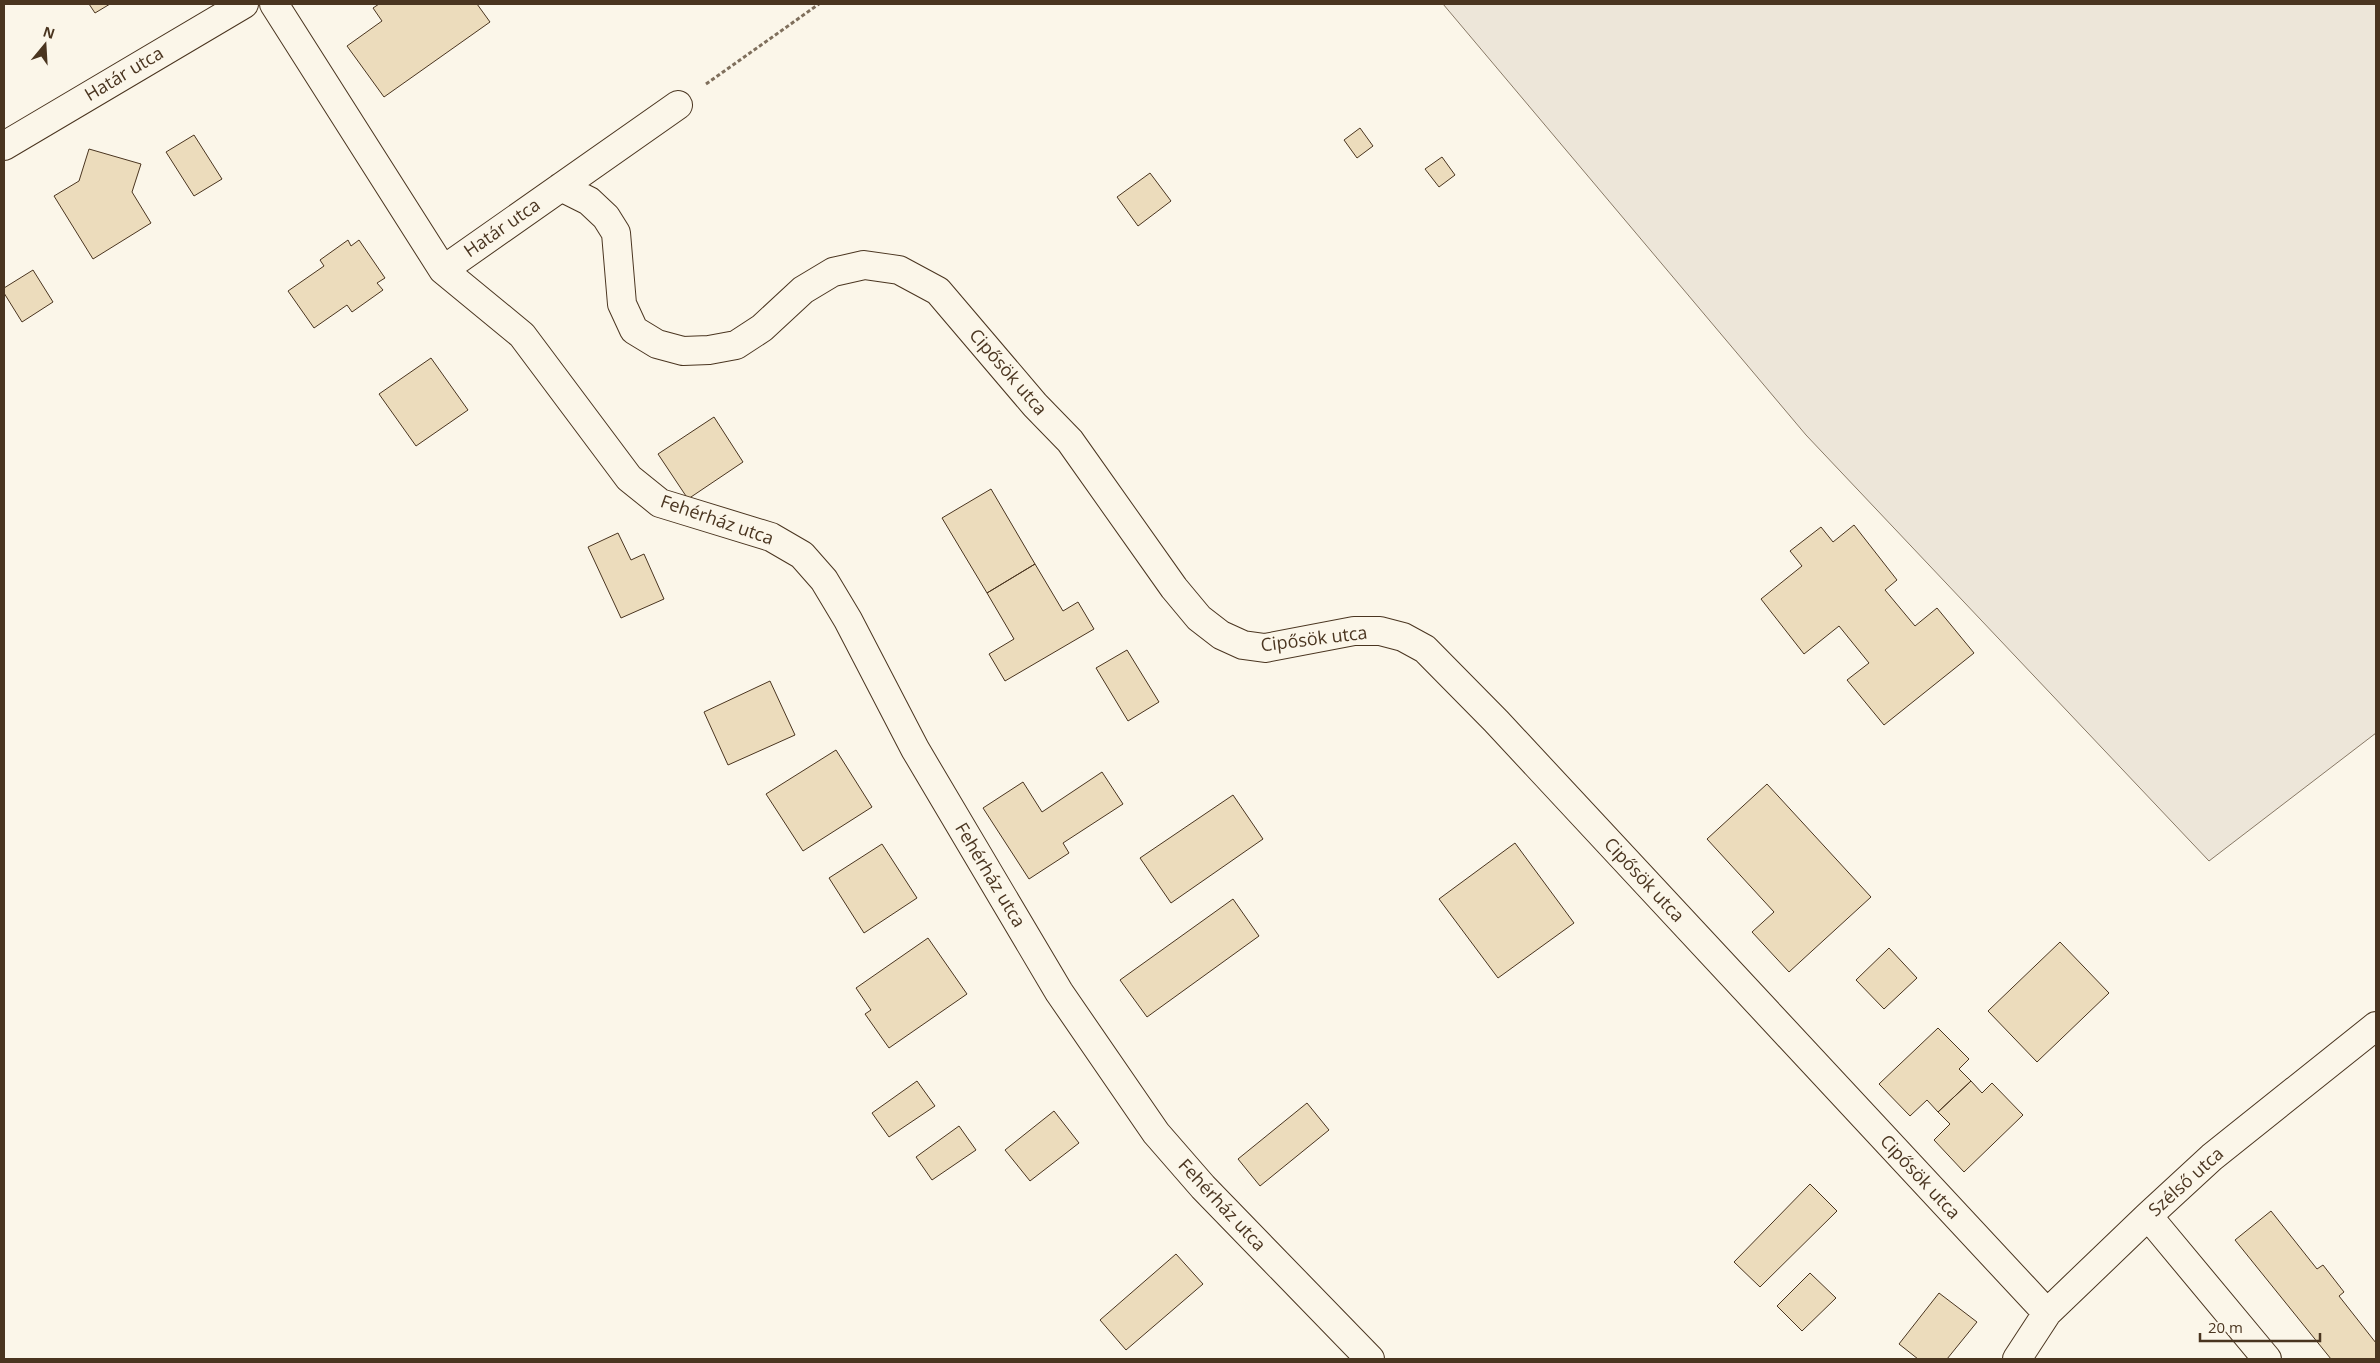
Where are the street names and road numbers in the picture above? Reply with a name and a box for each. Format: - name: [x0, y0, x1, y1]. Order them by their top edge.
- street label: Határ utca: [80, 40, 167, 106]
- street label: Határ utca: [459, 192, 544, 262]
- street label: Cipősök utca: [964, 323, 1053, 420]
- street label: Fehérház utca: [658, 488, 777, 550]
- street label: Cipősök utca: [1259, 620, 1369, 656]
- street label: Fehérház utca: [950, 818, 1032, 931]
- street label: Cipősök utca: [1599, 832, 1690, 927]
- street label: Cipősök utca: [1875, 1129, 1966, 1224]
- street label: Szélső utca: [2143, 1141, 2228, 1221]
- street label: Fehérház utca: [1174, 1153, 1272, 1256]

